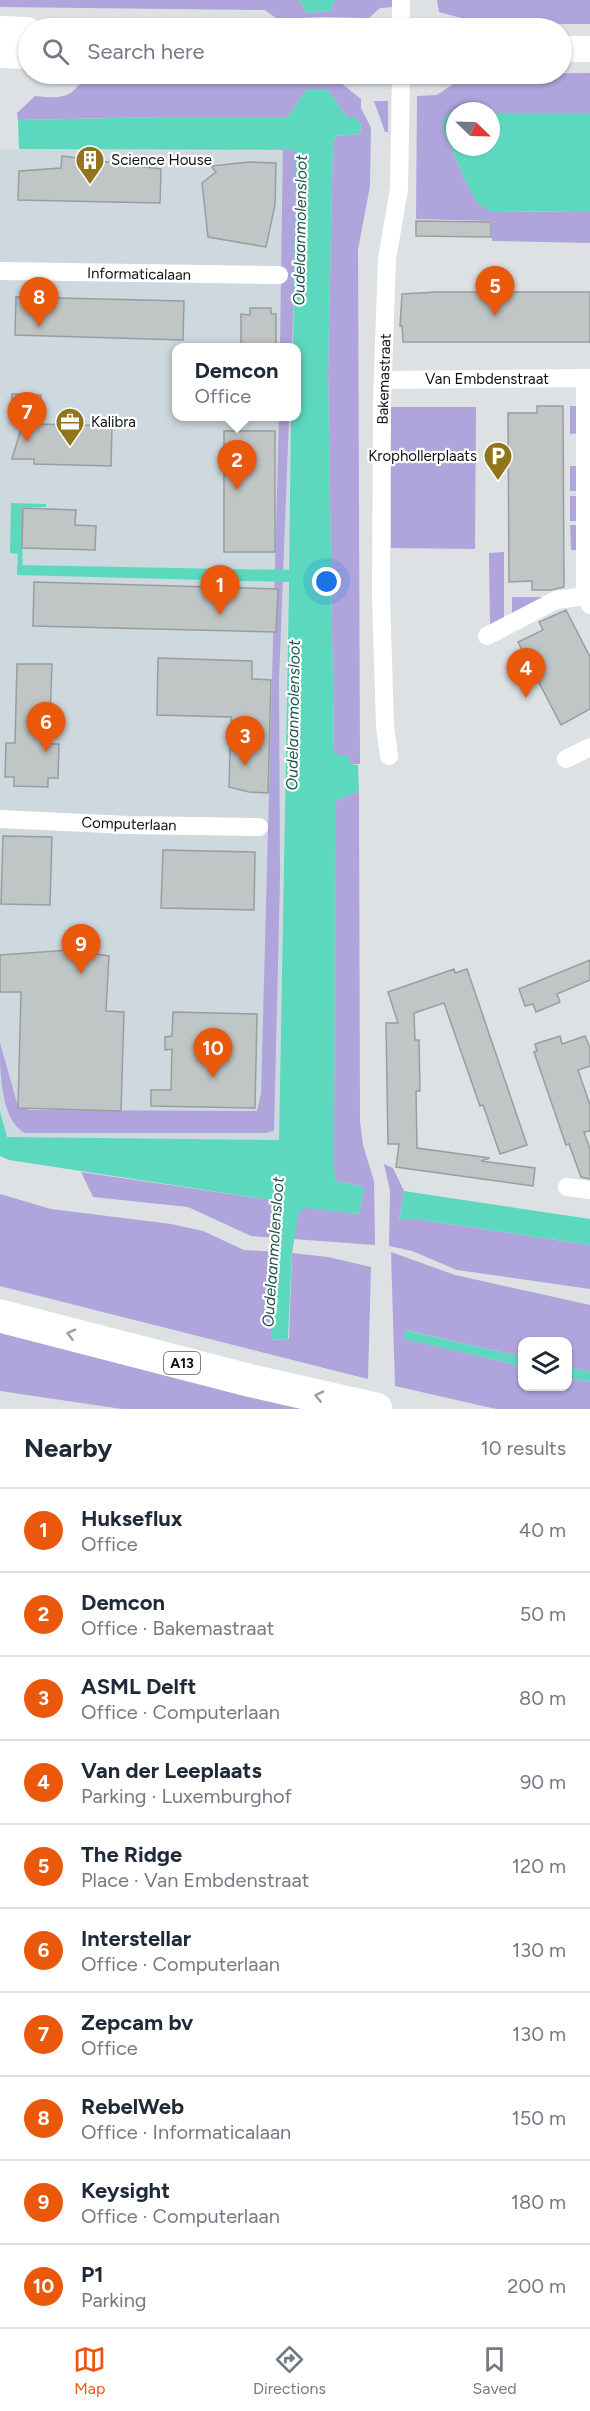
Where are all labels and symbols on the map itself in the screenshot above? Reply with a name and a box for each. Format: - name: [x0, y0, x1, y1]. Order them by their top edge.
- north arrow: [446, 102, 500, 156]
- building icon: Science House: [74, 144, 106, 186]
- place label: Science House: [111, 151, 212, 169]
- water label: Oudelaanmolensloot: [289, 154, 311, 306]
- street label: Informaticalaan: [87, 264, 191, 284]
- pin: 5: [476, 266, 514, 316]
- pin: 8: [20, 278, 58, 327]
- street label: Bakemastraat: [373, 333, 395, 425]
- street label: Van Embdenstraat: [425, 370, 549, 388]
- pin: 7: [8, 392, 46, 442]
- office icon: Kalibra: [54, 406, 86, 448]
- place label: Kalibra: [91, 413, 136, 431]
- pin: 2: [218, 440, 256, 490]
- parking icon: Krophollerplaats: [482, 440, 514, 482]
- place label: Krophollerplaats: [368, 447, 477, 465]
- pin: 1: [200, 566, 240, 615]
- your location: [312, 567, 341, 596]
- water label: Oudelaanmolensloot: [282, 639, 304, 791]
- pin: 4: [506, 648, 546, 698]
- pin: 6: [26, 702, 66, 752]
- pin: 3: [226, 716, 264, 766]
- street label: Computerlaan: [81, 813, 177, 835]
- pin: 9: [62, 924, 100, 974]
- pin: 10: [194, 1028, 232, 1078]
- water label: Oudelaanmolensloot: [258, 1175, 288, 1328]
- one-way arrow: [67, 1329, 77, 1342]
- road number: A13: [164, 1352, 200, 1374]
- one-way arrow: [314, 1390, 324, 1403]

